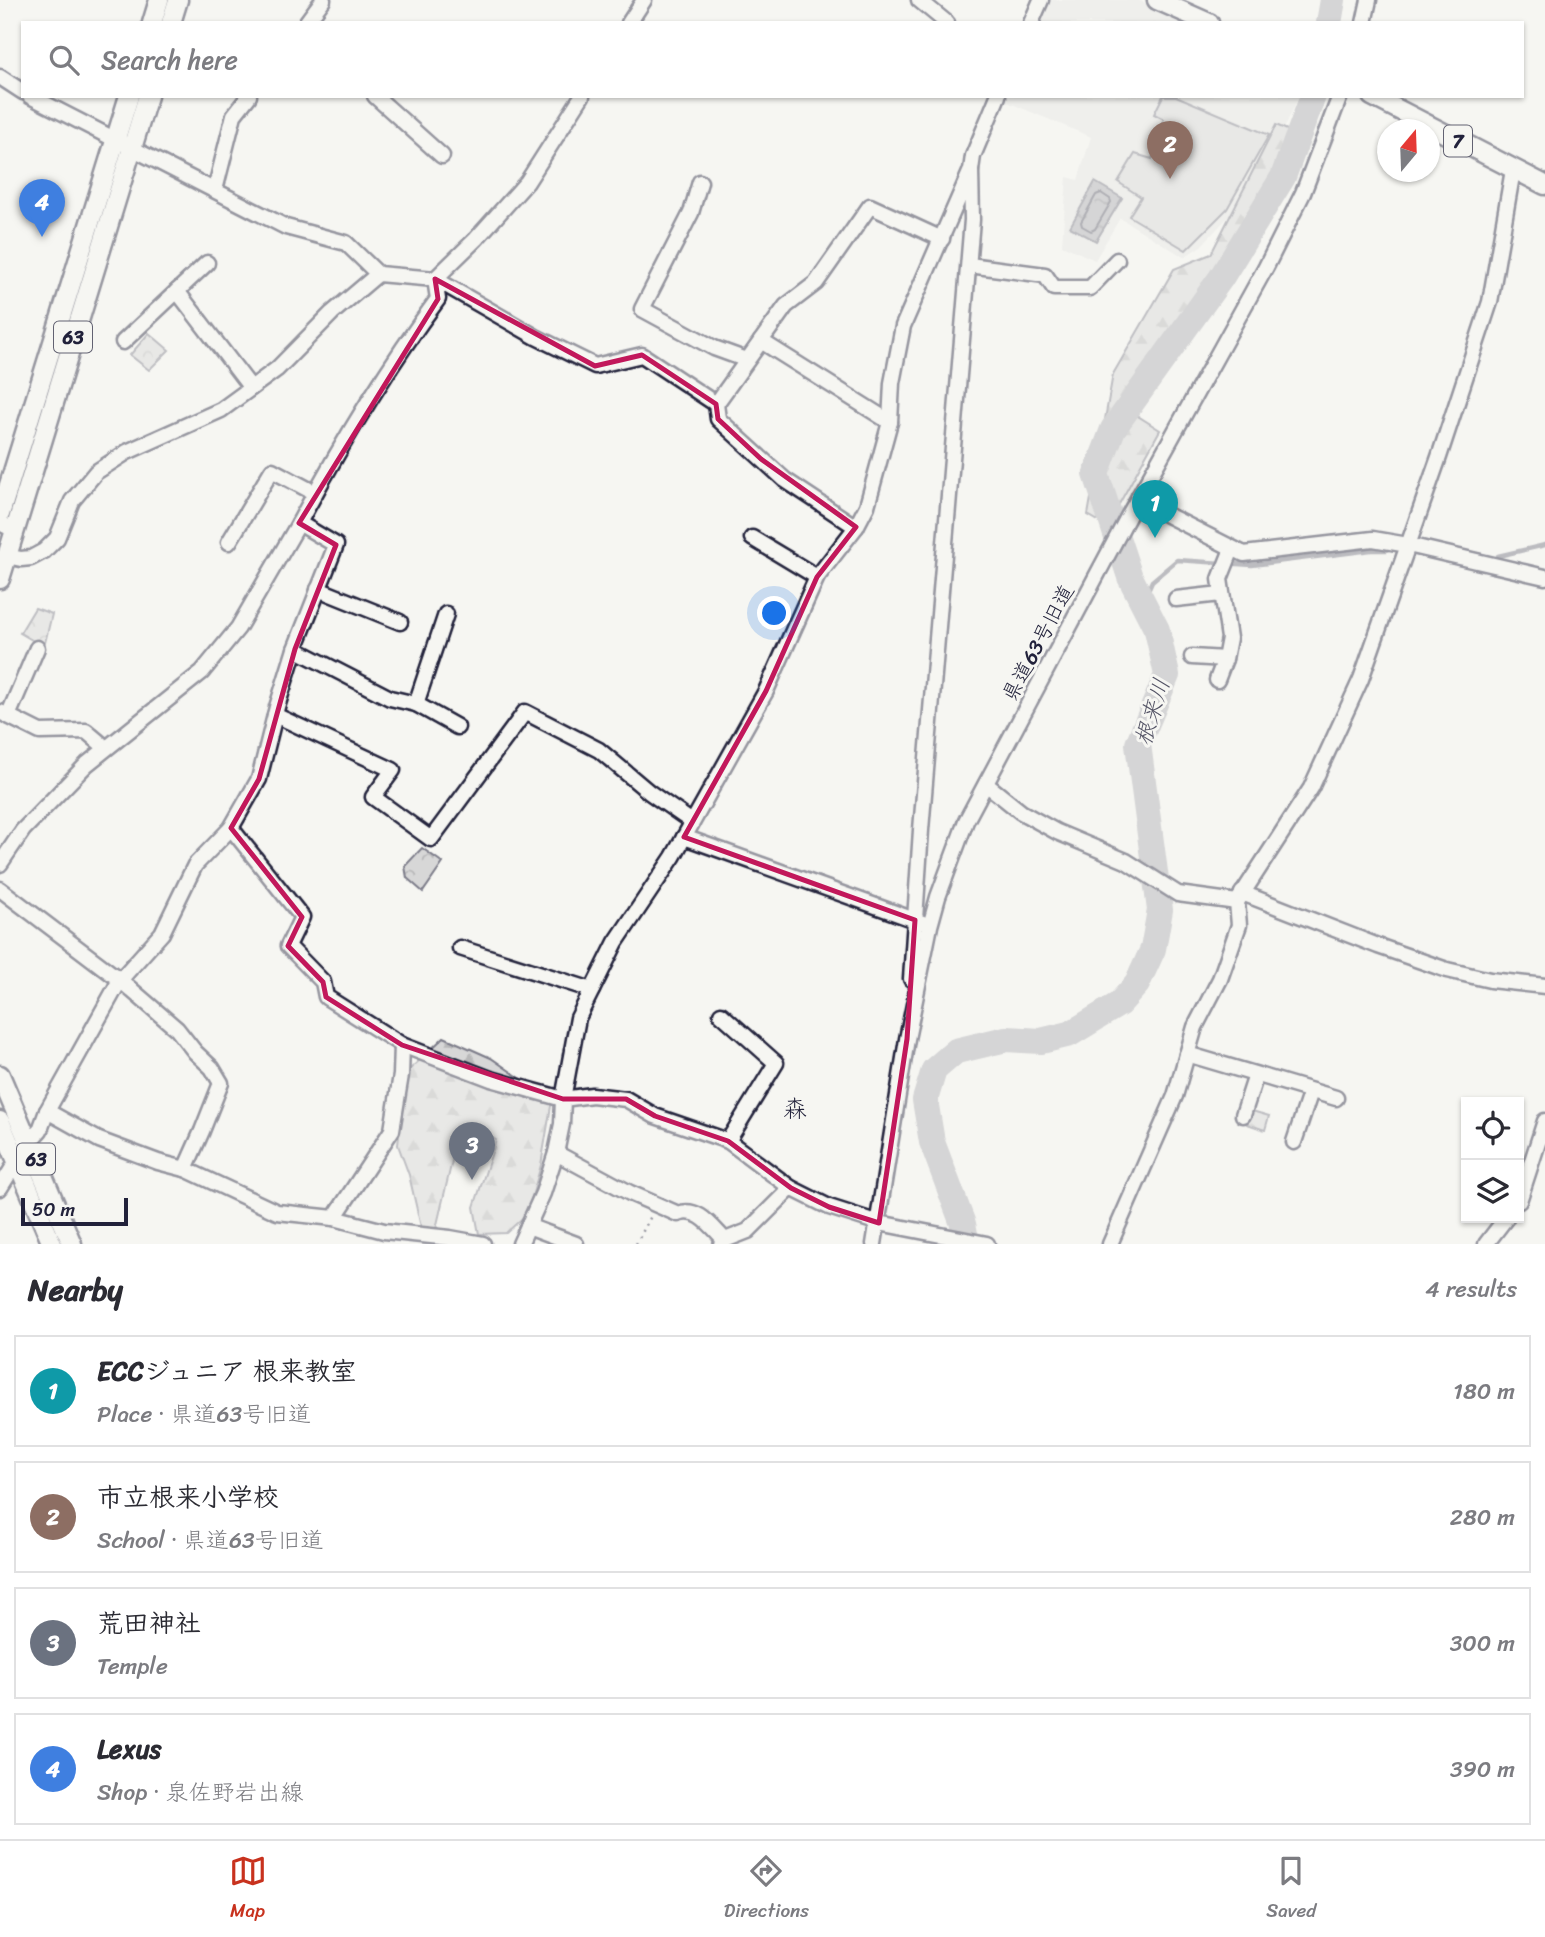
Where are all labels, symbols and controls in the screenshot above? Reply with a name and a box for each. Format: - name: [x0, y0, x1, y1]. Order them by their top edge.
- search box: [21, 21, 1524, 98]
- text: Search here: [101, 37, 238, 83]
- icon: search: [45, 41, 83, 79]
- north arrow: [1377, 119, 1440, 182]
- pin: 2: [1147, 121, 1193, 179]
- road number: 7: [1444, 125, 1472, 156]
- pin: 4: [19, 179, 65, 237]
- road number: 63: [54, 322, 92, 352]
- pin: 1: [1132, 480, 1178, 538]
- street label: 県道63号旧道: [991, 577, 1085, 709]
- your location: [757, 596, 791, 630]
- water label: 根来川: [1123, 673, 1182, 751]
- district label: 森: [783, 1088, 807, 1130]
- map controls: [1461, 1097, 1524, 1223]
- button: locate: [1461, 1097, 1524, 1160]
- pin: 3: [449, 1122, 495, 1180]
- road number: 63: [17, 1144, 55, 1175]
- button: layers: [1461, 1160, 1524, 1223]
- text: 50 m: [32, 1193, 75, 1226]
- scale bar: [21, 1195, 128, 1227]
- text: Nearby: [28, 1263, 123, 1317]
- text: 4 results: [1425, 1269, 1517, 1310]
- text: ECCジュニア 根来教室: [97, 1348, 357, 1394]
- text: 1: [48, 1371, 58, 1412]
- text: 180 m: [1453, 1371, 1515, 1412]
- text: Place · 県道63号旧道: [97, 1394, 311, 1435]
- text: 市立根来小学校: [97, 1474, 279, 1520]
- text: 2: [46, 1497, 60, 1538]
- text: 280 m: [1450, 1497, 1515, 1538]
- text: School · 県道63号旧道: [97, 1520, 324, 1561]
- text: 荒田神社: [97, 1600, 201, 1646]
- text: 3: [47, 1623, 59, 1664]
- text: 300 m: [1450, 1623, 1515, 1664]
- text: Temple: [97, 1646, 168, 1687]
- text: Lexus: [97, 1726, 162, 1772]
- text: 4: [46, 1749, 60, 1790]
- text: 390 m: [1450, 1749, 1515, 1790]
- text: Shop · 泉佐野岩出線: [97, 1772, 303, 1813]
- tab: Map: [229, 1852, 267, 1927]
- tab: Directions: [724, 1852, 809, 1927]
- tab: Saved: [1266, 1852, 1316, 1927]

